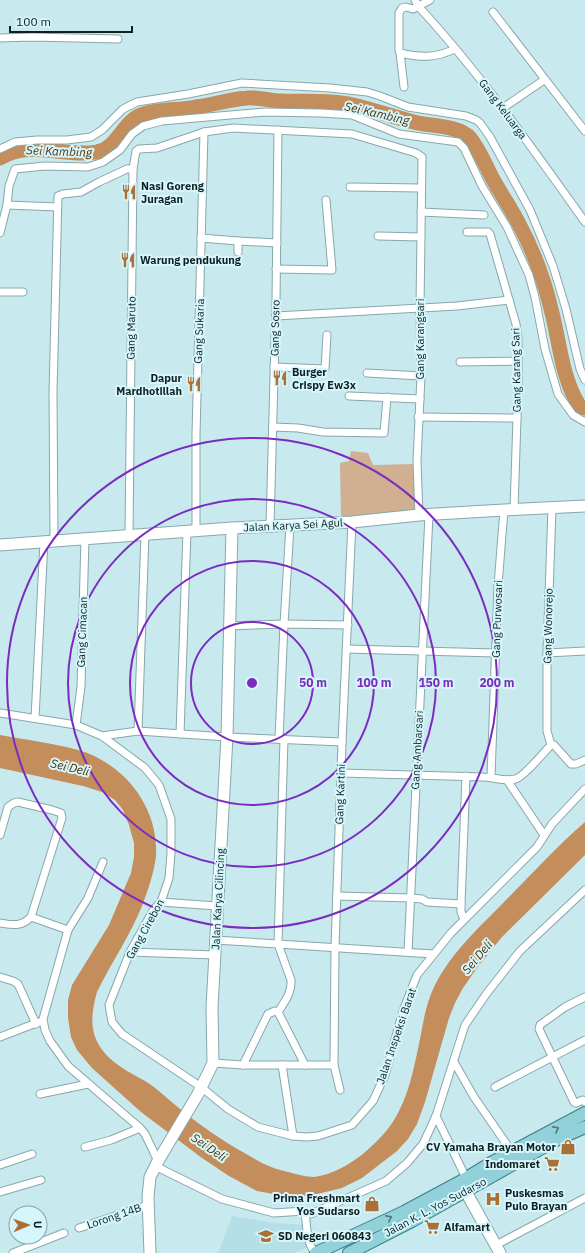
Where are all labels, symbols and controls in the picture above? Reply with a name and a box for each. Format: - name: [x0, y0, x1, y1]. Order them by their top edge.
- scale bar: [10, 8, 132, 34]
- text: 100 m: [16, 14, 51, 29]
- street label: Gang Keluarga: [476, 76, 530, 142]
- water label: Sei Kambing: [343, 98, 412, 128]
- water label: Sei Kambing: [26, 142, 93, 160]
- place label: Nasi Goreng Juragan: [141, 179, 205, 206]
- restaurant icon: Nasi Goreng Juragan: [120, 183, 138, 201]
- restaurant icon: Warung pendukung: [119, 251, 137, 269]
- place label: Warung pendukung: [140, 253, 242, 267]
- street label: Gang Maruto: [123, 296, 139, 360]
- street label: Gang Sukaria: [191, 298, 207, 364]
- street label: Gang Karangsari: [413, 299, 427, 379]
- street label: Gang Sosro: [268, 300, 282, 356]
- street label: Gang Karang Sari: [508, 328, 524, 412]
- place label: Burger Crispy Ew3x: [292, 365, 356, 392]
- restaurant icon: Burger Crispy Ew3x: [271, 369, 289, 387]
- place label: Dapur Mardhotillah: [116, 371, 183, 398]
- restaurant icon: Dapur Mardhotillah: [185, 375, 203, 393]
- street label: Jalan Karya Sei Agul: [243, 515, 343, 535]
- street label: Gang Purwosari: [489, 580, 505, 658]
- street label: Gang Wonorejo: [540, 588, 556, 664]
- street label: Gang Cimacan: [74, 596, 90, 668]
- text: 50 m: [299, 675, 327, 690]
- text: 100 m: [356, 675, 392, 690]
- text: 150 m: [418, 675, 454, 690]
- text: 200 m: [479, 675, 515, 690]
- centre of rings: [245, 676, 259, 690]
- street label: Gang Ambarsari: [408, 710, 426, 790]
- water label: Sei Deli: [49, 755, 92, 779]
- street label: Gang Kartini: [332, 764, 348, 824]
- street label: Jalan Karya Cilincing: [208, 848, 228, 950]
- street label: Gang Cirebon: [123, 896, 167, 962]
- water label: Sei Deli: [459, 936, 496, 977]
- street label: Jalan Inspeksi Barat: [373, 986, 419, 1086]
- one-way arrow: [552, 1127, 559, 1134]
- water label: Sei Deli: [188, 1130, 230, 1165]
- shop icon: CV Yamaha Brayan Motor: [559, 1138, 577, 1156]
- place label: CV Yamaha Brayan Motor: [426, 1140, 557, 1154]
- supermarket icon: Indomaret: [543, 1155, 561, 1173]
- place label: Indomaret: [485, 1157, 540, 1171]
- street label: Jalan K. L. Yos Sudarso: [381, 1174, 489, 1240]
- place label: Puskesmas Pulo Brayan: [505, 1186, 567, 1213]
- hospital icon: Puskesmas Pulo Brayan: [484, 1190, 502, 1208]
- place label: Prima Freshmart Yos Sudarso: [273, 1191, 360, 1218]
- shop icon: Prima Freshmart Yos Sudarso: [363, 1195, 381, 1213]
- street label: Lorong 14B: [85, 1200, 143, 1232]
- north arrow: [8, 1205, 48, 1245]
- one-way arrow: [385, 1216, 393, 1223]
- supermarket icon: Alfamart: [423, 1218, 441, 1236]
- place label: Alfamart: [444, 1220, 490, 1234]
- text: U: [31, 1221, 45, 1229]
- school or university icon: SD Negeri 060843: [257, 1227, 275, 1245]
- place label: SD Negeri 060843: [278, 1229, 371, 1243]

